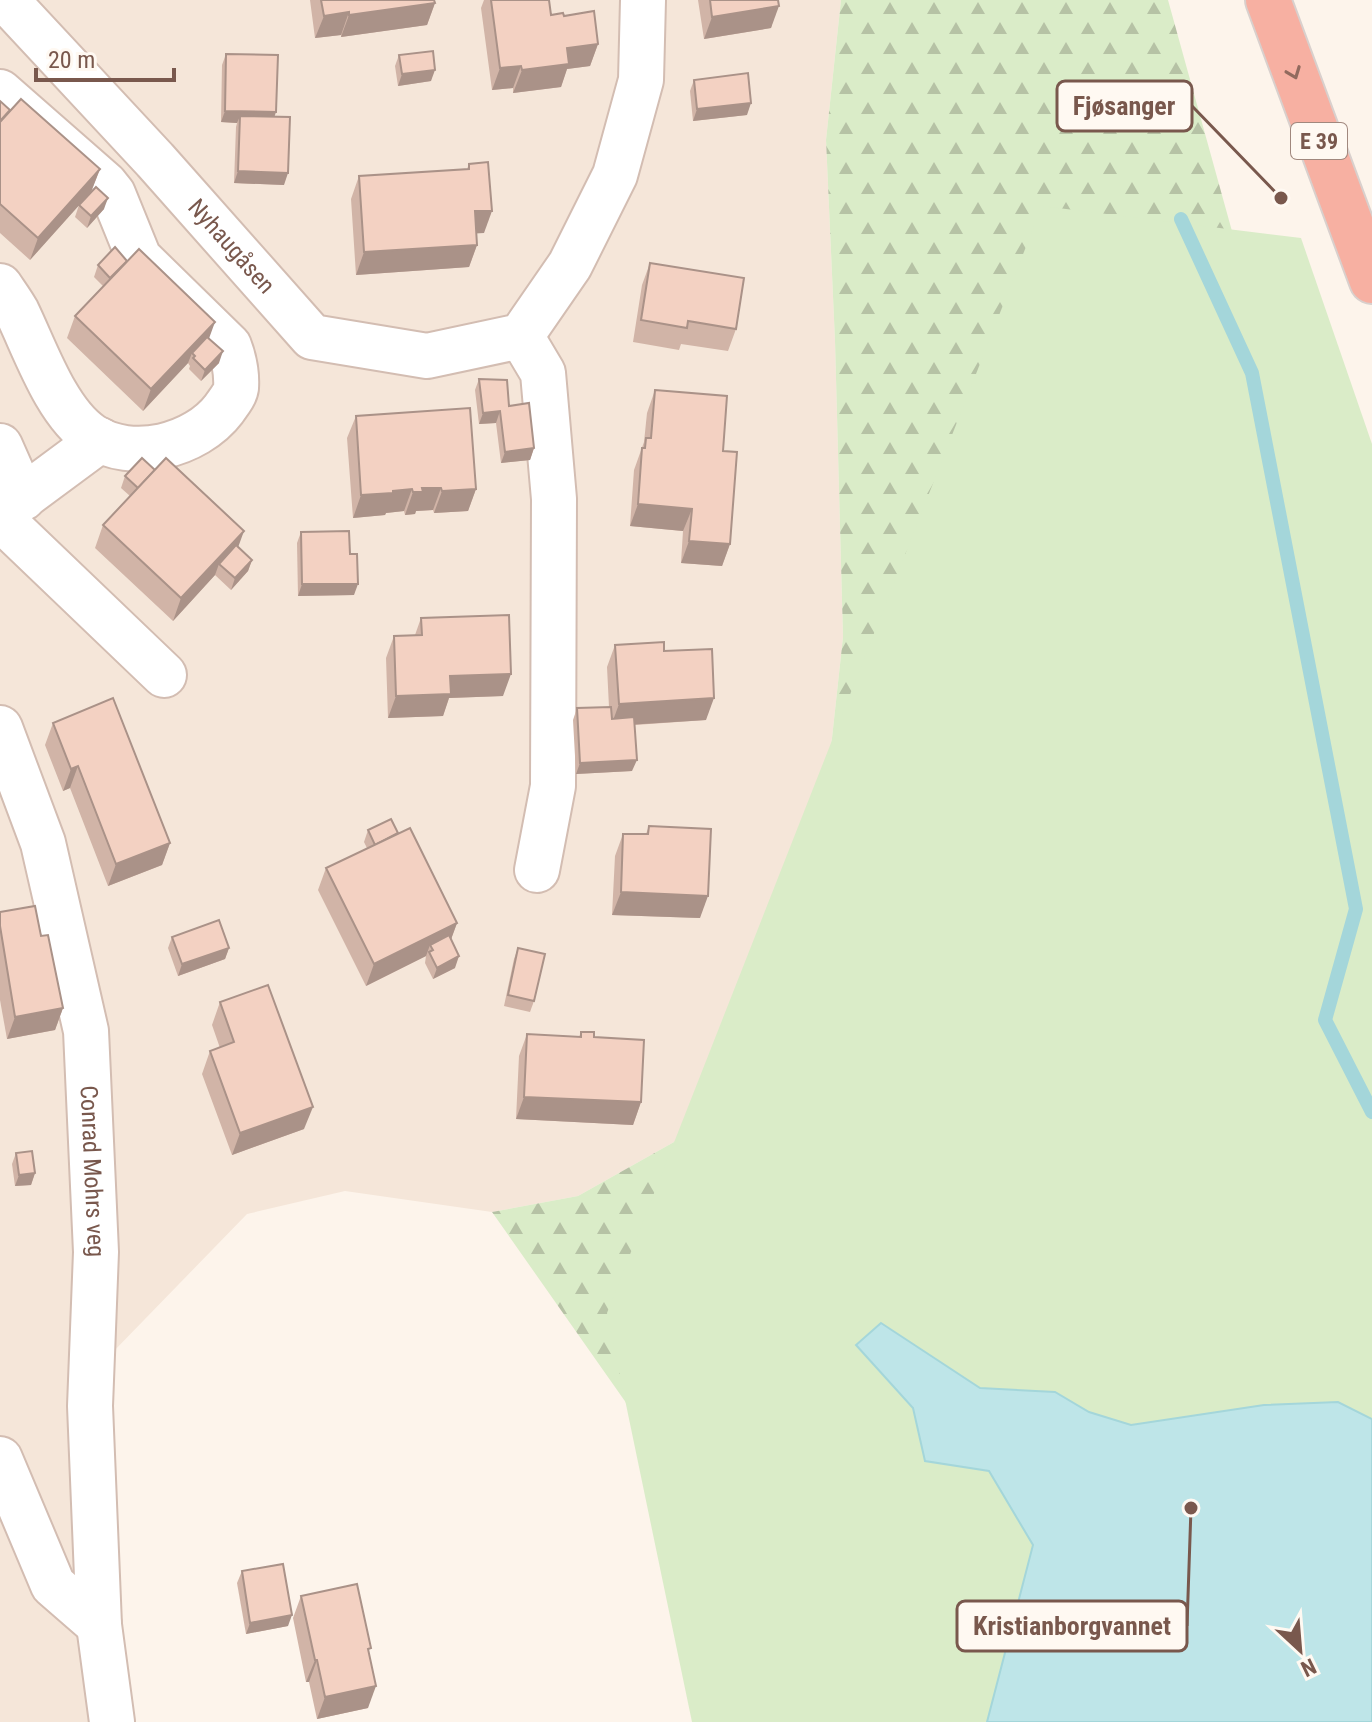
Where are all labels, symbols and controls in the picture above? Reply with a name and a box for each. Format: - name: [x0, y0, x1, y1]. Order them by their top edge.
- scale bar: [36, 32, 174, 82]
- text: 20 m: [48, 46, 95, 74]
- one-way arrow: [1284, 65, 1301, 79]
- callout: Fjøsanger: [1057, 81, 1192, 131]
- text: Fjøsanger: [1073, 91, 1176, 121]
- road number: E 39: [1291, 123, 1347, 159]
- street label: Nyhaugåsen: [182, 193, 281, 299]
- street label: Conrad Mohrs veg: [74, 1085, 110, 1258]
- callout: Kristianborgvannet: [957, 1601, 1187, 1651]
- north arrow: [1260, 1610, 1340, 1690]
- text: Kristianborgvannet: [973, 1611, 1171, 1641]
- text: N: [1297, 1653, 1320, 1682]

